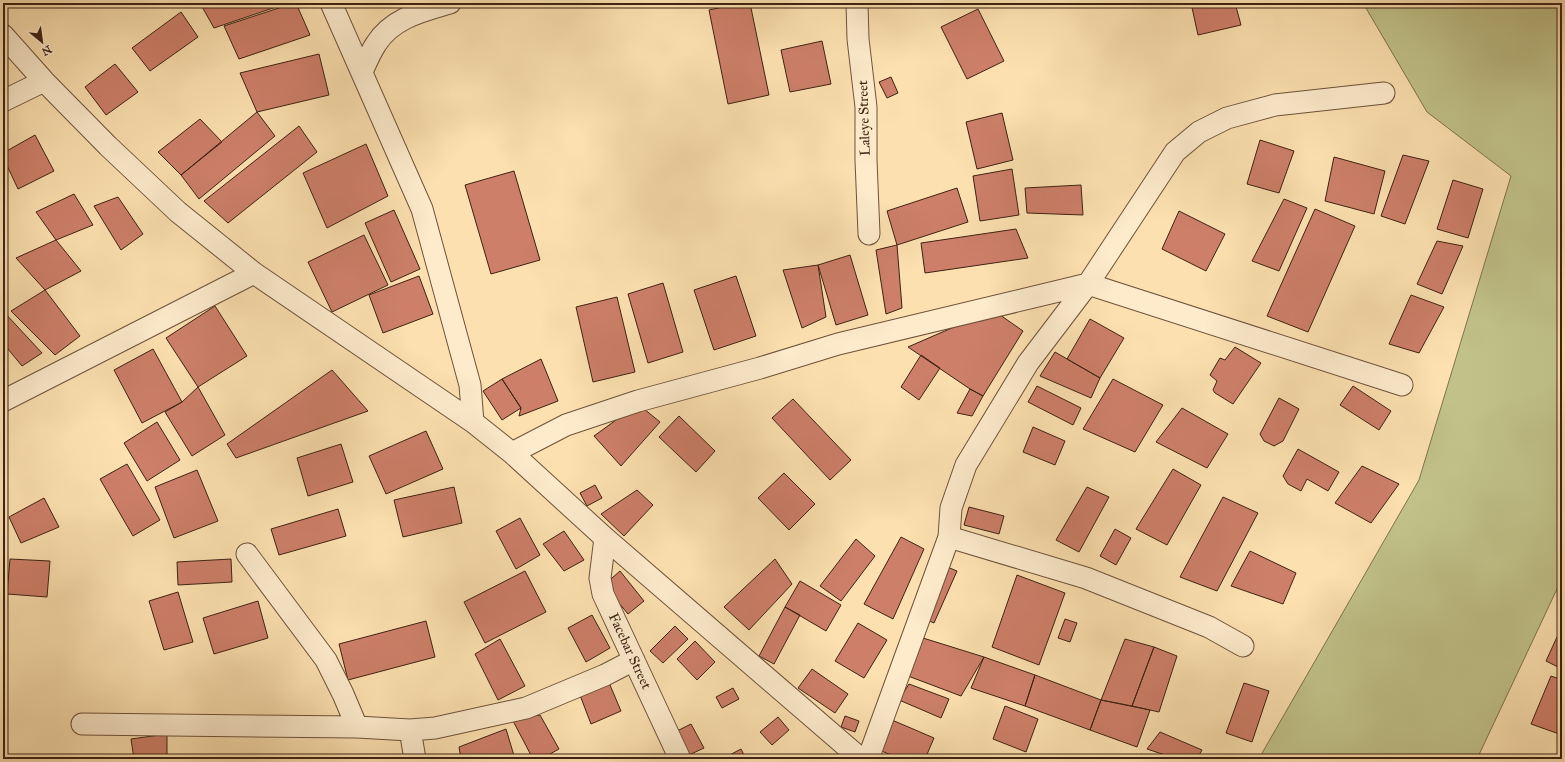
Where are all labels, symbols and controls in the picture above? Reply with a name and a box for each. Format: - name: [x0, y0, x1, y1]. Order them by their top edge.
- north arrow: [22, 22, 62, 62]
- text: N: [39, 42, 54, 59]
- street label: Laleye Street: [854, 80, 874, 156]
- street label: Facebar Street: [605, 610, 655, 692]

